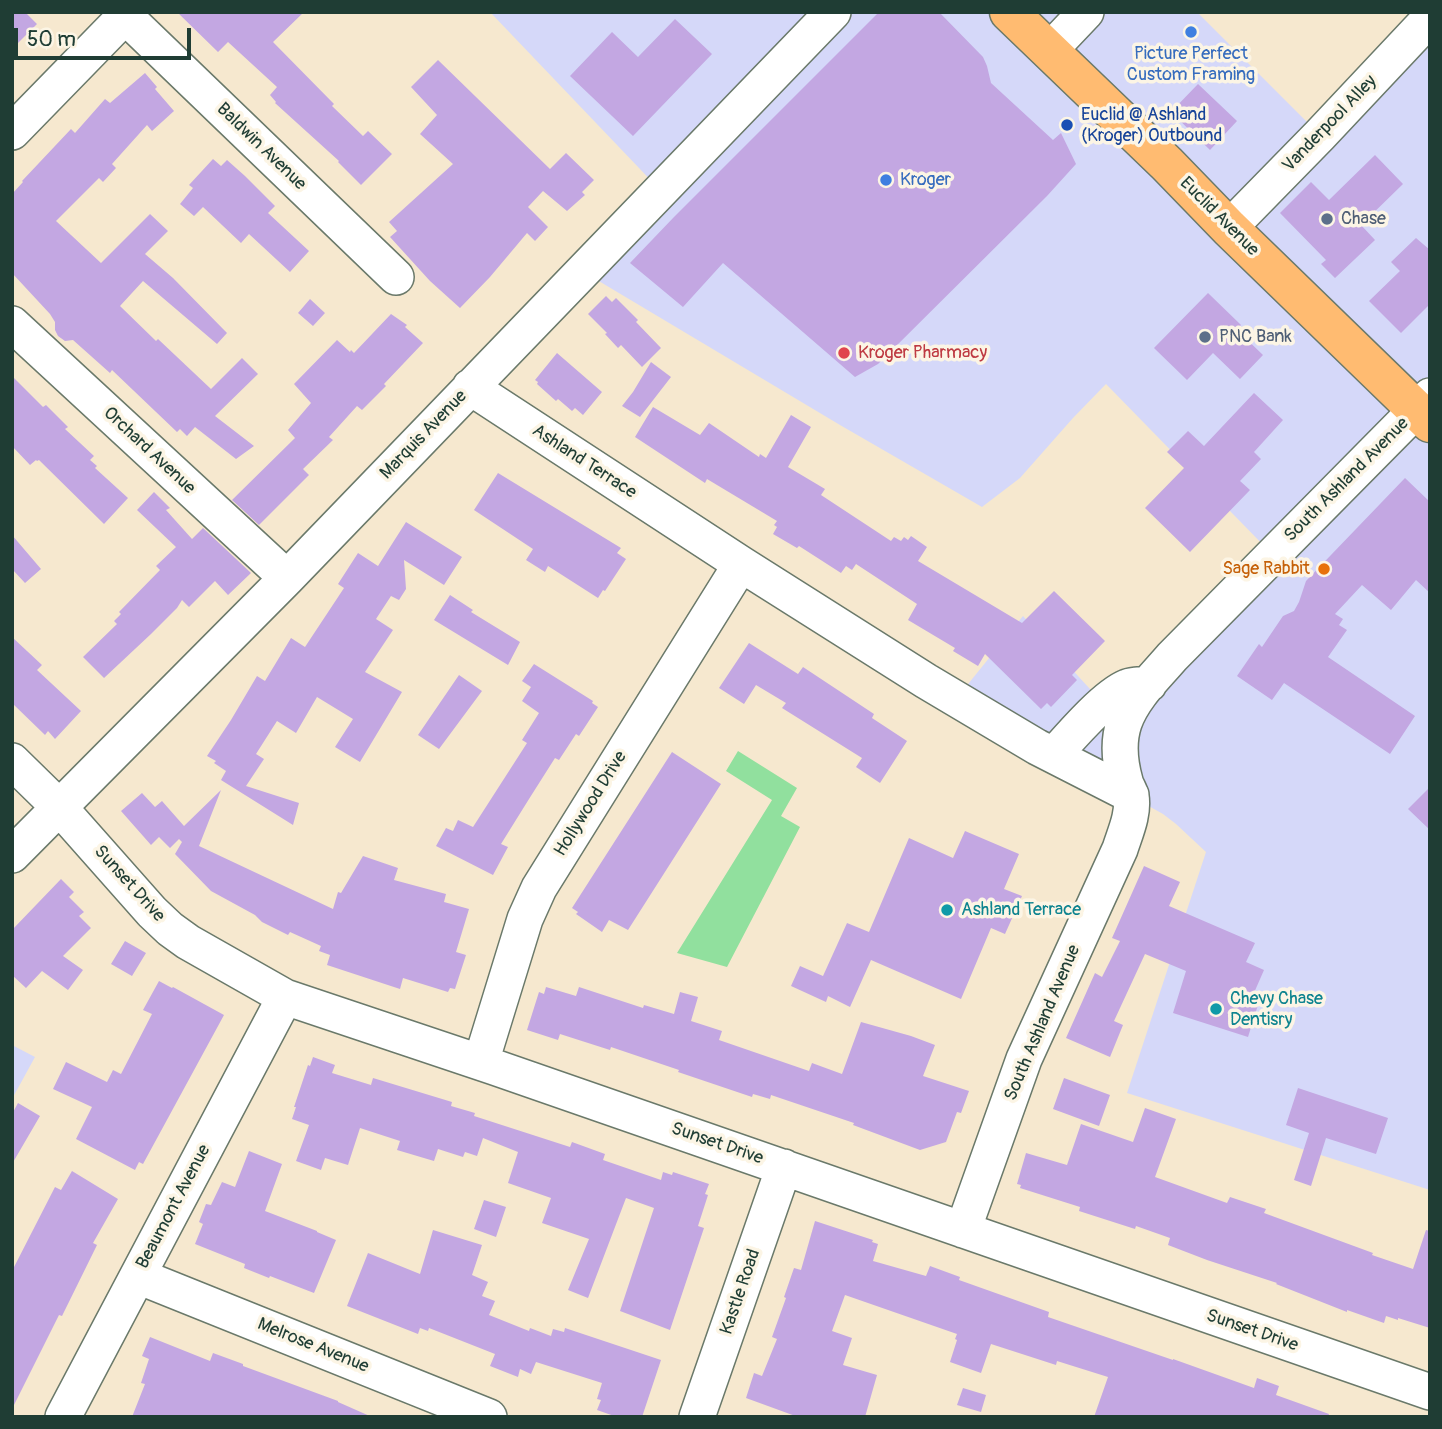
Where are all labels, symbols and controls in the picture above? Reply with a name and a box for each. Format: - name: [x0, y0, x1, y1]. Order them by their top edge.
- scale bar: [18, 14, 194, 58]
- marker: Picture Perfect Custom Framing: [1183, 24, 1199, 40]
- text: 50 m: [27, 26, 76, 53]
- place label: Picture Perfect Custom Framing: [1127, 43, 1255, 86]
- street label: Vanderpool Alley: [1278, 71, 1382, 177]
- street label: Baldwin Avenue: [212, 99, 310, 195]
- place label: Euclid @ Ashland (Kroger) Outbound: [1081, 104, 1222, 146]
- marker: Euclid @ Ashland (Kroger) Outbound: [1059, 117, 1075, 133]
- place label: Kroger: [900, 169, 951, 191]
- marker: Kroger: [878, 172, 894, 188]
- street label: Euclid Avenue: [1175, 173, 1263, 261]
- place label: Chase: [1341, 208, 1386, 230]
- marker: Chase: [1319, 211, 1335, 227]
- place label: PNC Bank: [1219, 326, 1292, 348]
- marker: PNC Bank: [1197, 329, 1213, 345]
- place label: Kroger Pharmacy: [858, 342, 987, 364]
- marker: Kroger Pharmacy: [836, 345, 852, 361]
- street label: Marquis Avenue: [376, 386, 472, 484]
- street label: Orchard Avenue: [99, 403, 199, 499]
- street label: South Ashland Avenue: [1280, 413, 1414, 547]
- street label: Ashland Terrace: [528, 420, 640, 504]
- place label: Sage Rabbit: [1222, 558, 1310, 580]
- marker: Sage Rabbit: [1316, 561, 1332, 577]
- street label: Hollywood Drive: [550, 747, 632, 861]
- street label: Sunset Drive: [89, 841, 169, 927]
- place label: Ashland Terrace: [961, 899, 1081, 921]
- marker: Ashland Terrace: [939, 902, 955, 918]
- street label: South Ashland Avenue: [1000, 942, 1086, 1104]
- place label: Chevy Chase Dentisry: [1230, 988, 1323, 1030]
- marker: Chevy Chase Dentisry: [1208, 1001, 1224, 1017]
- street label: Sunset Drive: [668, 1118, 766, 1170]
- street label: Beaumont Avenue: [132, 1141, 216, 1273]
- street label: Kastle Road: [716, 1246, 766, 1338]
- street label: Sunset Drive: [1203, 1305, 1301, 1357]
- street label: Melrose Avenue: [254, 1314, 372, 1378]

